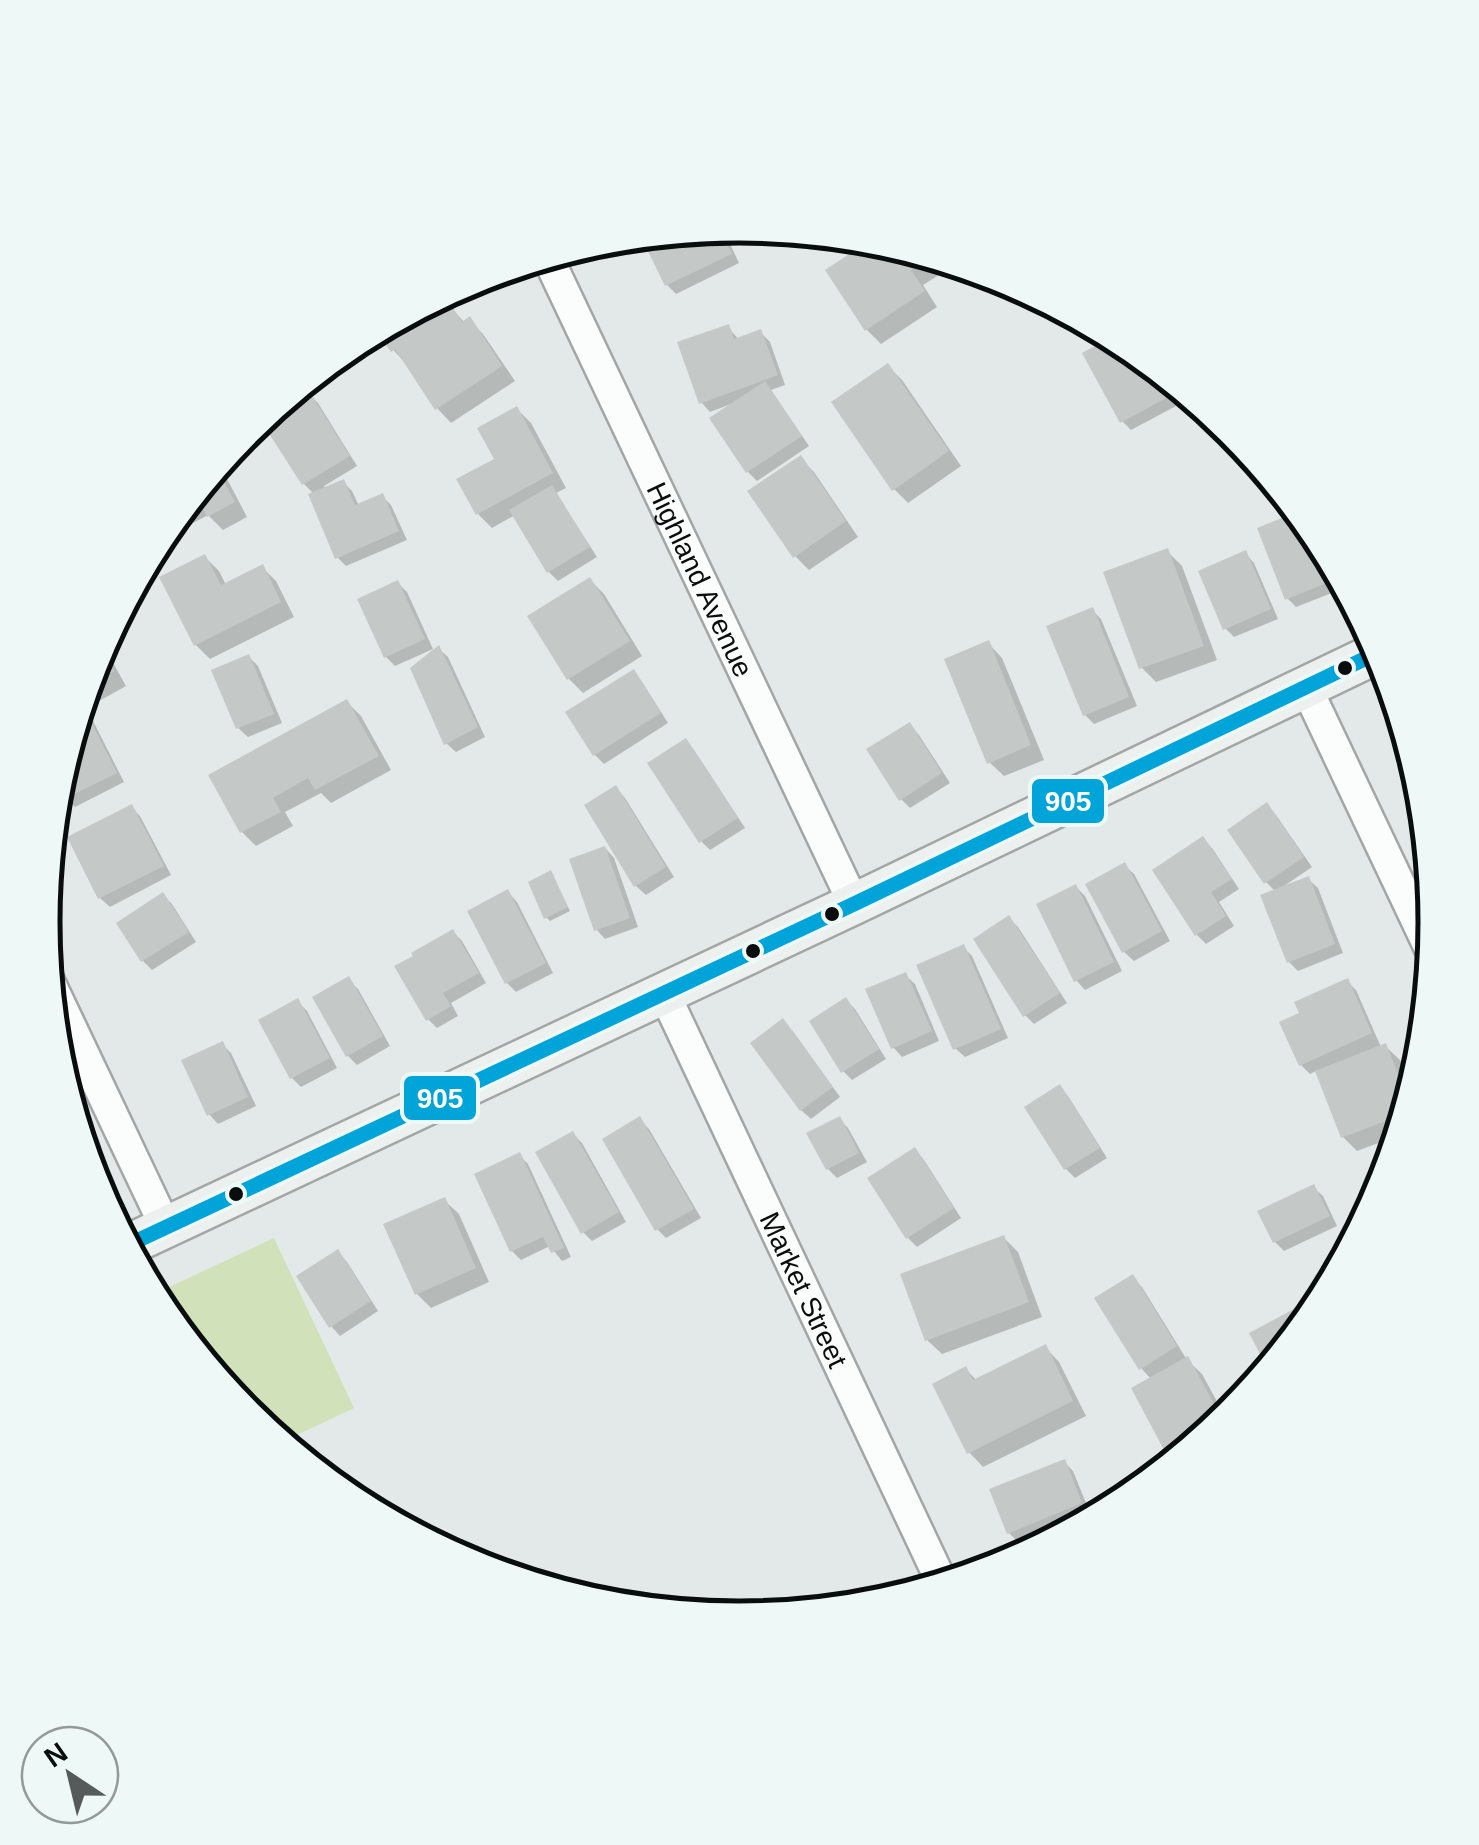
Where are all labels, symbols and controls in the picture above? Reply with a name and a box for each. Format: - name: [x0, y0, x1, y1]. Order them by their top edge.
- street label: Highland Avenue: [641, 478, 759, 682]
- unlabelled marker: [1335, 658, 1355, 678]
- line badge: 905: [1030, 777, 1106, 825]
- text: 905: [1045, 786, 1091, 817]
- unlabelled marker: [822, 904, 842, 924]
- unlabelled marker: [743, 941, 763, 961]
- line badge: 905: [402, 1074, 478, 1122]
- text: 905: [417, 1083, 463, 1114]
- unlabelled marker: [226, 1184, 246, 1204]
- street label: Market Street: [754, 1207, 853, 1373]
- north arrow: [20, 1725, 120, 1825]
- text: N: [39, 1736, 73, 1773]

